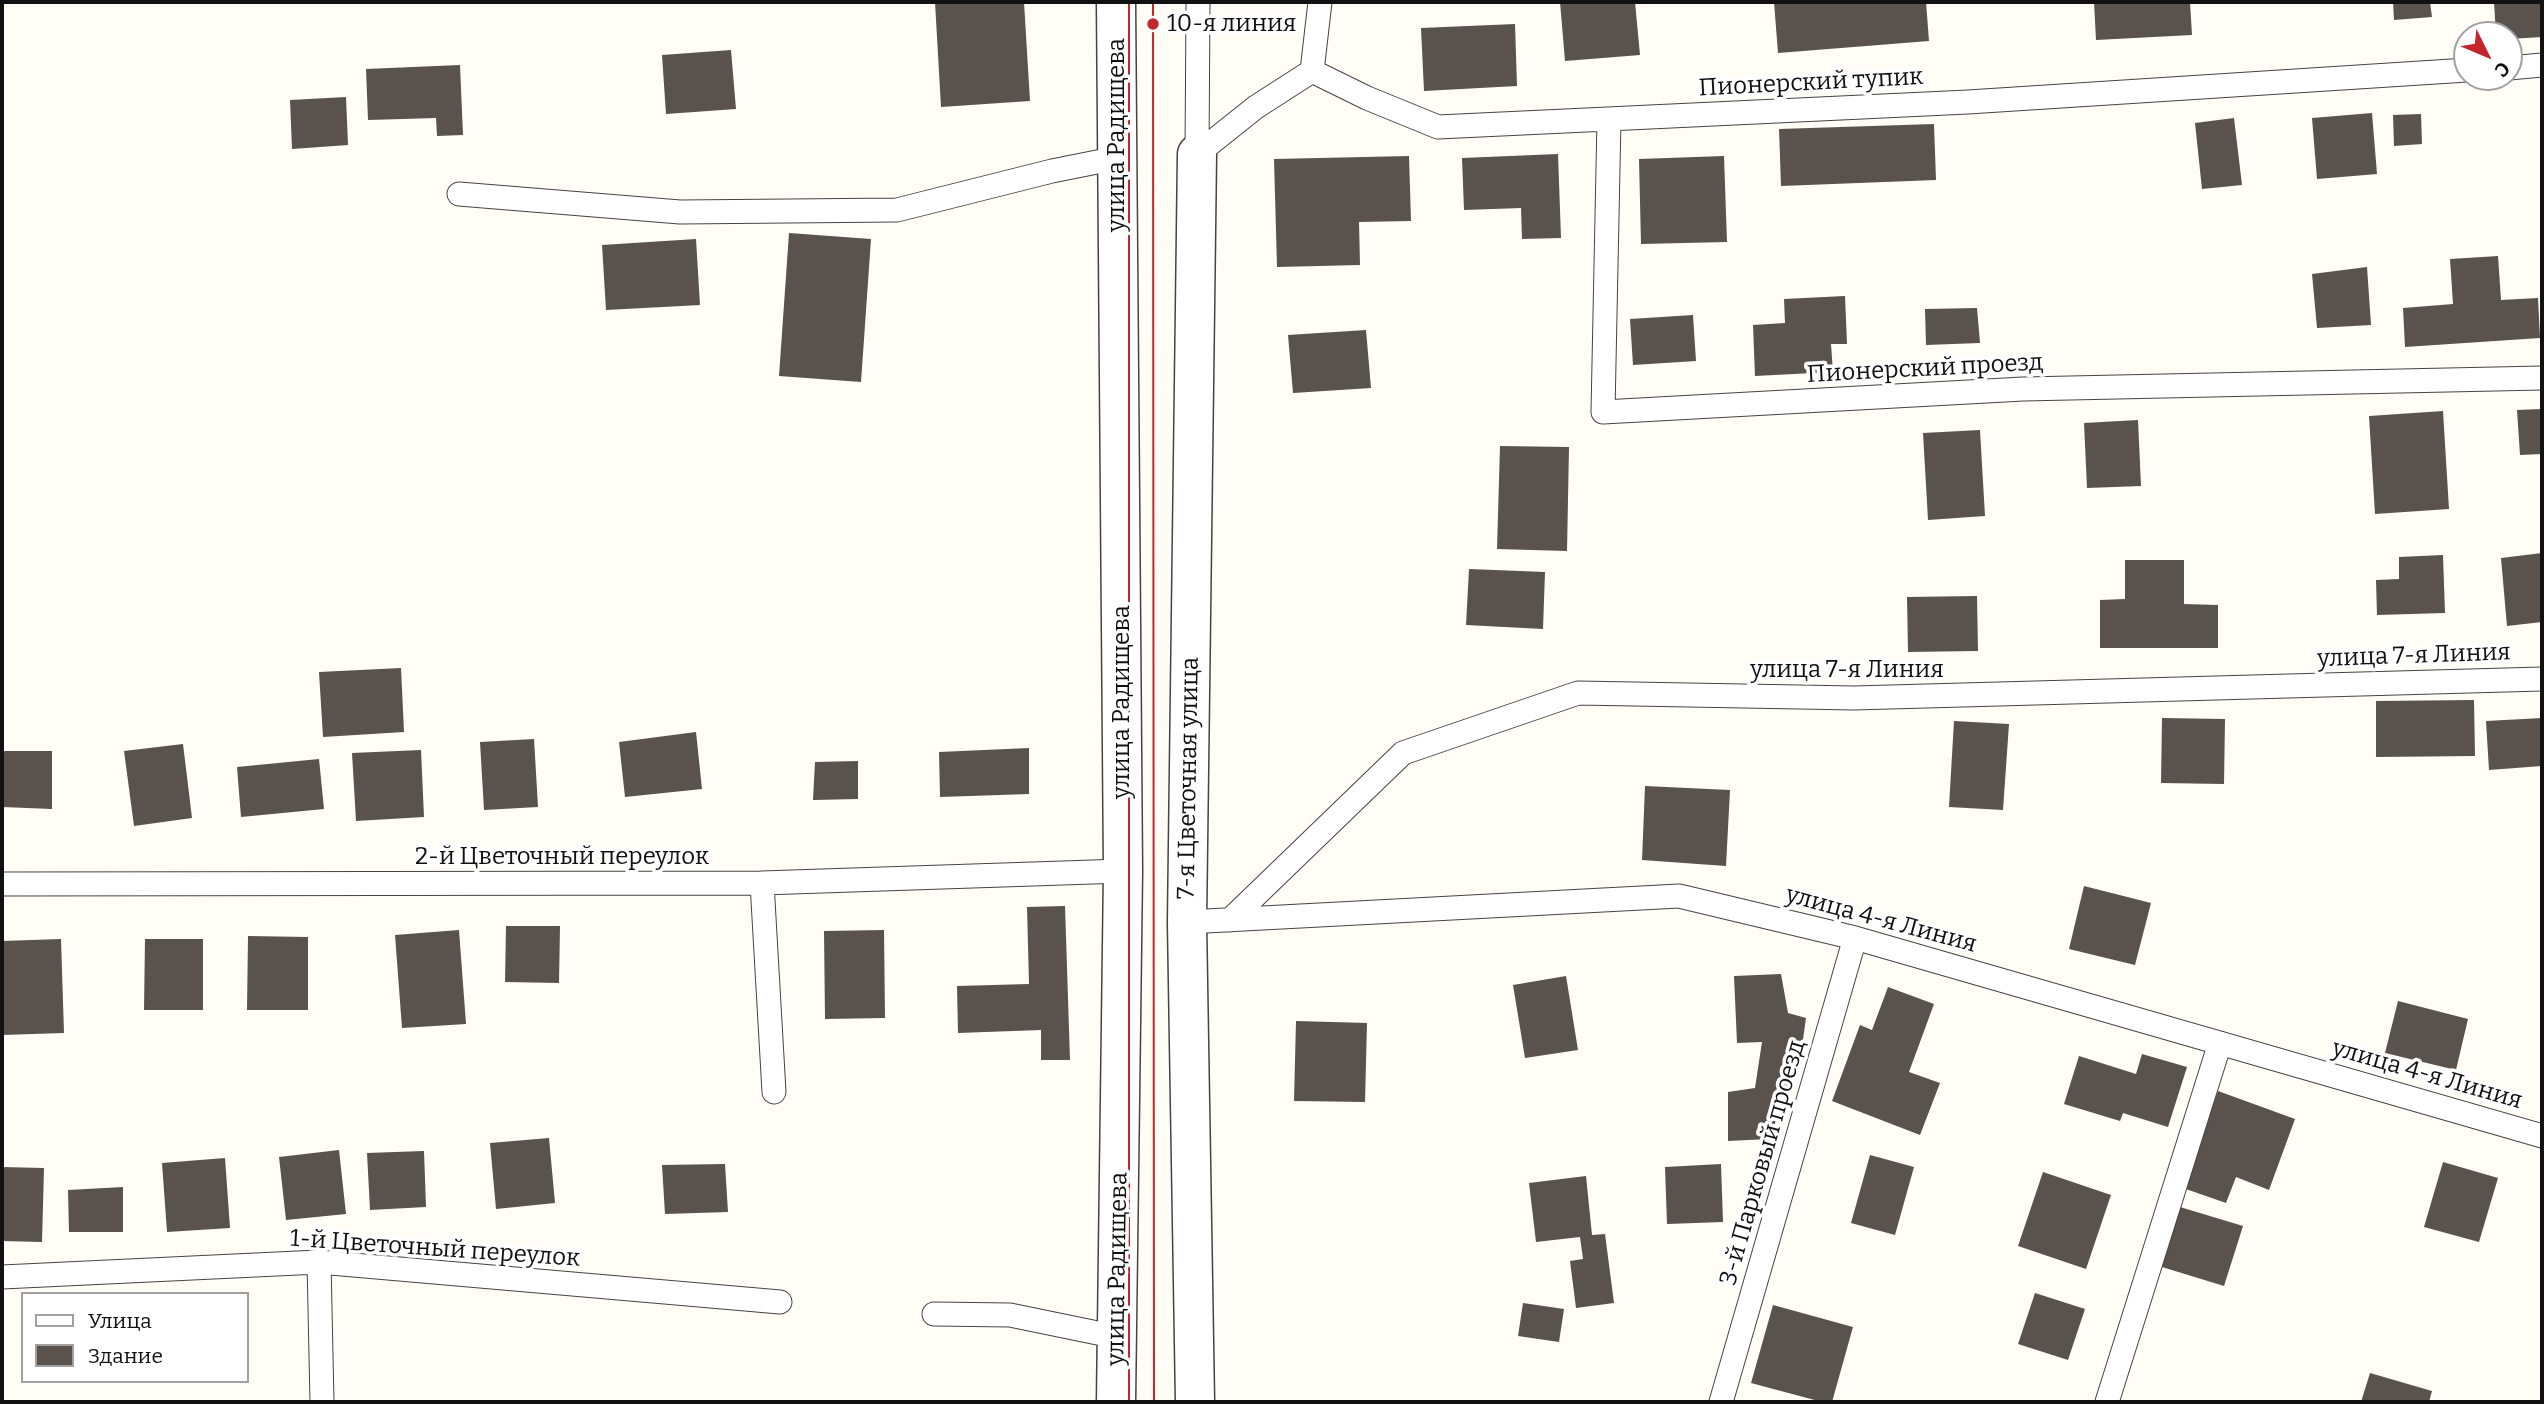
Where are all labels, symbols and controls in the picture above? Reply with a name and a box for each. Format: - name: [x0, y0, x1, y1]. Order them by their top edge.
- place label: 10-я линия: [1167, 10, 1296, 38]
- marker: 10-я линия: [1145, 16, 1161, 32]
- north arrow: [2453, 21, 2523, 91]
- street label: улица Радищева: [1103, 38, 1131, 232]
- text: С: [2490, 57, 2515, 82]
- street label: Пионерский тупик: [1698, 63, 1924, 103]
- street label: Пионерский проезд: [1806, 348, 2044, 390]
- street label: улица Радищева: [1108, 605, 1136, 799]
- street label: улица 7-я Линия: [2317, 638, 2511, 674]
- street label: улица 7-я Линия: [1750, 656, 1944, 684]
- street label: 7-я Цветочная улица: [1172, 657, 1206, 899]
- street label: 2-й Цветочный переулок: [415, 843, 709, 871]
- street label: улица 4-я Линия: [1782, 881, 1980, 959]
- street label: улица 4-я Линия: [2329, 1034, 2525, 1116]
- street label: 3-й Парковый проезд: [1714, 1037, 1812, 1289]
- street label: улица Радищева: [1102, 1172, 1134, 1366]
- street label: 1-й Цветочный переулок: [289, 1224, 581, 1274]
- legend: [21, 1292, 248, 1383]
- text: Улица: [88, 1308, 152, 1334]
- text: Здание: [88, 1343, 163, 1369]

